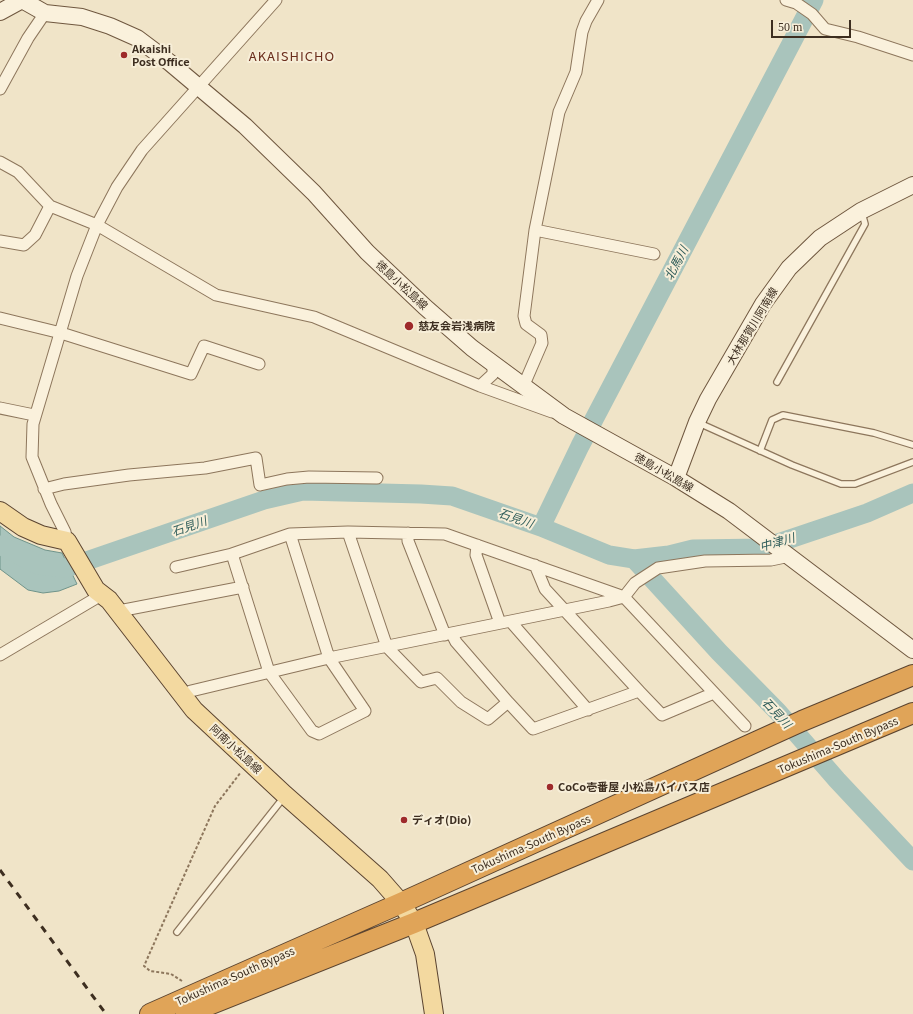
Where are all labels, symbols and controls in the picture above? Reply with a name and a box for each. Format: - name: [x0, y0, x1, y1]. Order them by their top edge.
- scale bar: [773, 12, 853, 38]
- text: 50 m: [778, 20, 802, 34]
- place label: Akaishi Post Office: [132, 42, 190, 68]
- district label: AKAISHICHO: [249, 48, 335, 64]
- marker: Akaishi Post Office: [119, 50, 129, 60]
- water label: 北馬川: [661, 244, 691, 282]
- street label: 徳島小松島線: [373, 258, 431, 312]
- street label: 大林那賀川阿南線: [724, 285, 780, 367]
- place label: 慈友会岩浅病院: [418, 319, 495, 333]
- marker: 慈友会岩浅病院: [403, 320, 415, 332]
- street label: 徳島小松島線: [632, 450, 696, 494]
- water label: 石見川: [497, 505, 535, 531]
- water label: 石見川: [170, 513, 208, 539]
- water label: 中津川: [758, 530, 796, 554]
- water label: 石見川: [759, 695, 795, 731]
- street label: Tokushima-South Bypass: [776, 714, 900, 776]
- street label: 阿南小松島線: [207, 722, 265, 776]
- place label: CoCo壱番屋 小松島バイパス店: [558, 780, 710, 794]
- marker: CoCo壱番屋 小松島バイパス店: [545, 782, 555, 792]
- street label: Tokushima-South Bypass: [469, 812, 593, 876]
- place label: ディオ(Dio): [412, 813, 471, 827]
- marker: ディオ(Dio): [399, 815, 409, 825]
- street label: Tokushima-South Bypass: [173, 944, 297, 1008]

